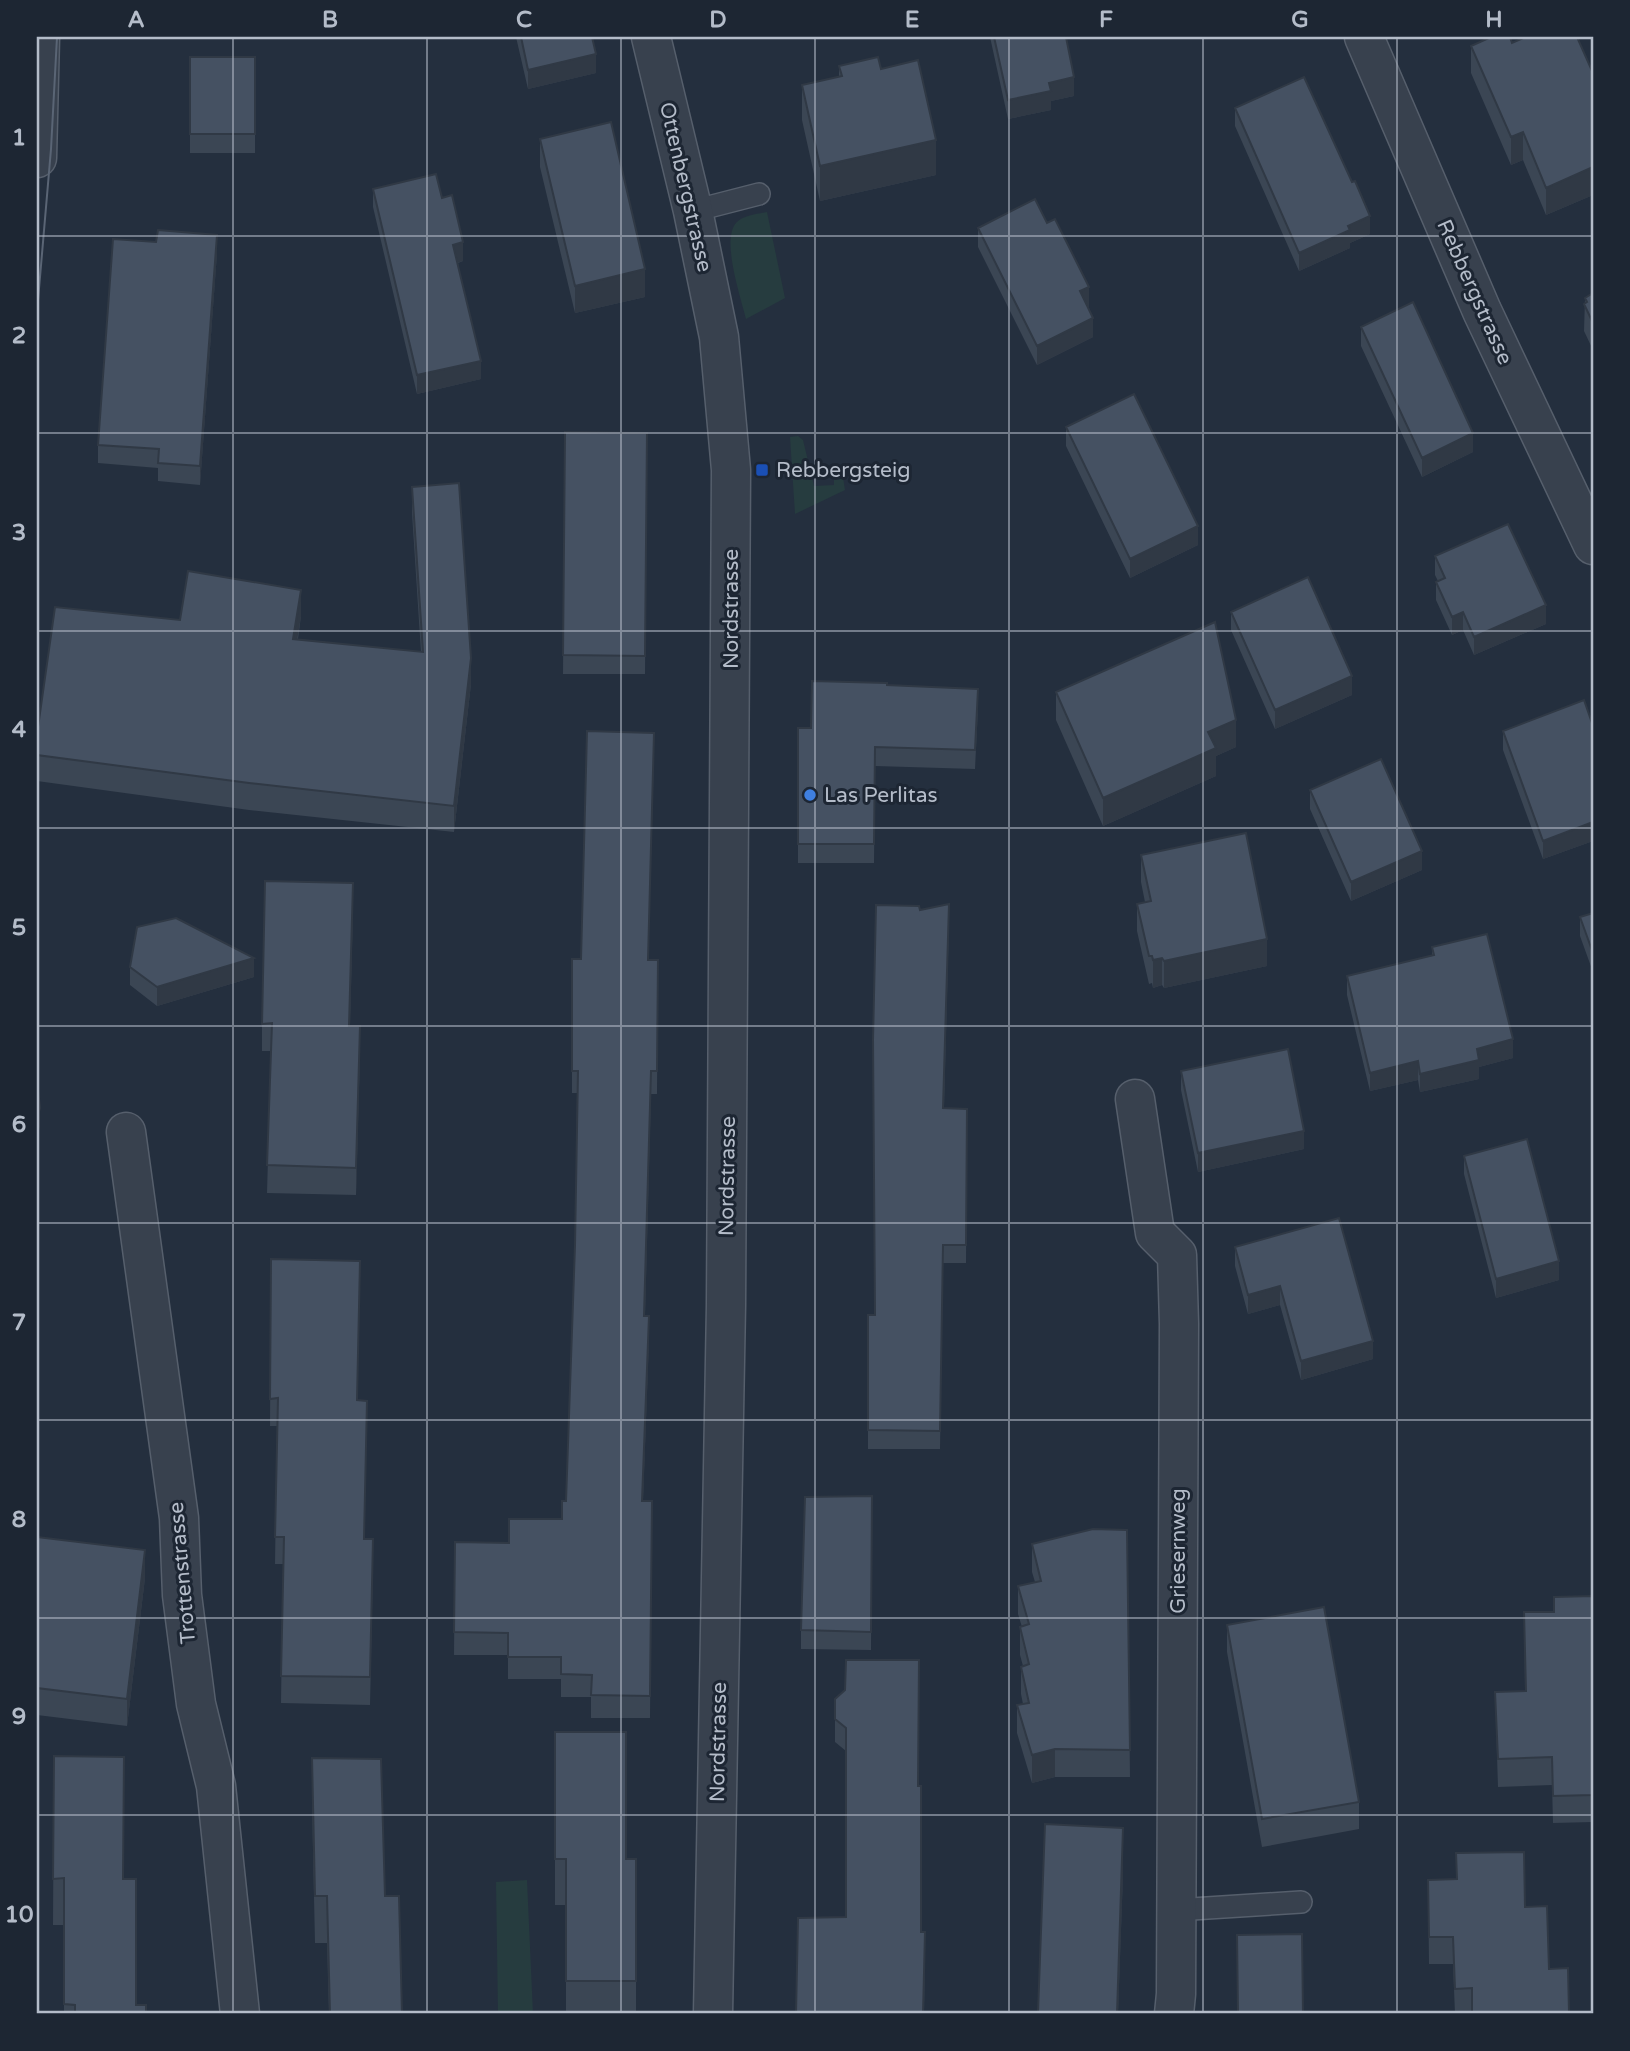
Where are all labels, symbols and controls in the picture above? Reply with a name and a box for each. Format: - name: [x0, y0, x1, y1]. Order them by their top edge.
- text: A: [127, 6, 145, 34]
- text: B: [322, 6, 338, 34]
- text: C: [516, 6, 532, 34]
- text: D: [709, 6, 727, 34]
- text: E: [905, 6, 919, 34]
- text: F: [1099, 6, 1113, 34]
- text: G: [1291, 6, 1309, 34]
- text: H: [1485, 6, 1503, 34]
- street label: Ottenbergstrasse: [654, 100, 717, 275]
- text: 1: [12, 124, 26, 152]
- street label: Rebbergstrasse: [1431, 216, 1518, 369]
- text: 2: [12, 322, 26, 350]
- place label: Rebbergsteig: [776, 458, 910, 483]
- marker: Rebbergsteig: [754, 462, 770, 478]
- text: 3: [12, 519, 26, 547]
- street label: Nordstrasse: [719, 549, 744, 669]
- text: 4: [12, 716, 27, 744]
- place label: Las Perlitas: [824, 783, 938, 808]
- marker: Las Perlitas: [802, 787, 818, 803]
- text: 5: [12, 914, 26, 942]
- text: 6: [12, 1111, 26, 1139]
- street label: Nordstrasse: [714, 1116, 741, 1236]
- text: 7: [12, 1309, 26, 1337]
- street label: Griesernweg: [1166, 1488, 1191, 1614]
- street label: Trottenstrasse: [164, 1501, 201, 1645]
- text: 8: [12, 1506, 26, 1534]
- street label: Nordstrasse: [705, 1682, 732, 1802]
- text: 9: [12, 1703, 26, 1731]
- text: 10: [5, 1901, 33, 1929]

